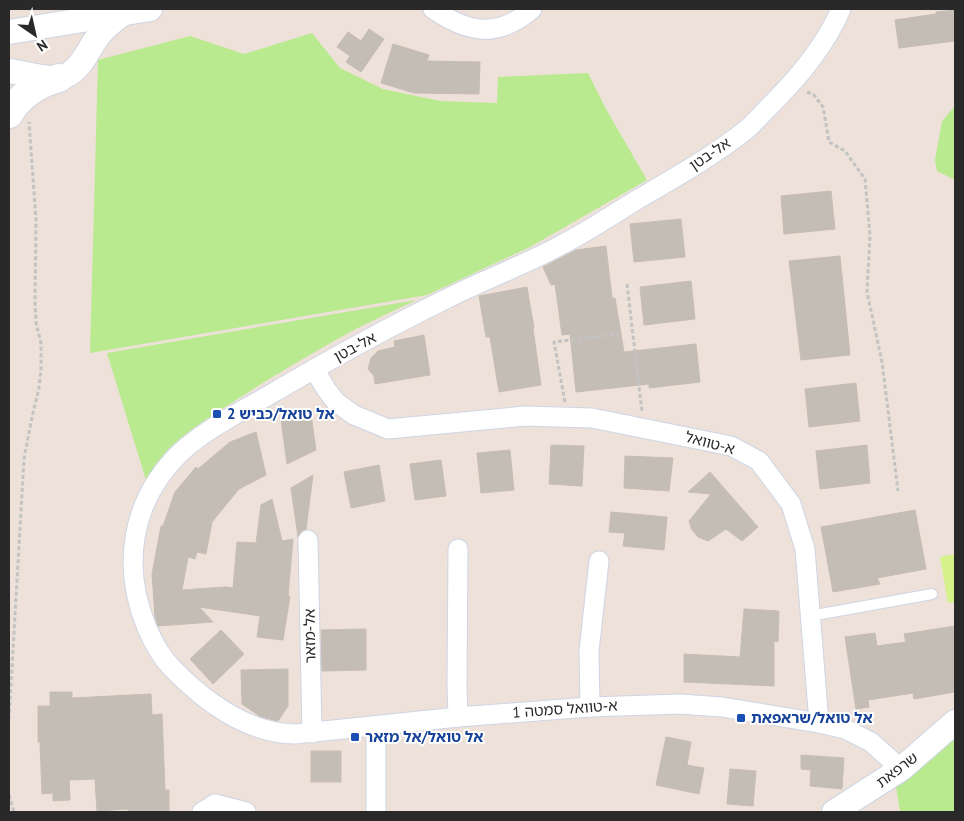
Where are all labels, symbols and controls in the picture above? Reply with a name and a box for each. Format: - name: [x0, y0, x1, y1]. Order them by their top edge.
- north arrow: [10, 10, 60, 60]
- text: N: [33, 36, 51, 56]
- street label: אל-בטן: [685, 133, 734, 174]
- street label: אל-בטן: [330, 327, 379, 366]
- place label: אל טואל/כביש 2: [227, 404, 335, 423]
- marker: אל טואל/כביש 2: [211, 408, 223, 420]
- street label: א-טוואל: [683, 427, 737, 458]
- street label: אל-מזאר: [300, 608, 319, 664]
- street label: א-טוואל סמטה 1: [512, 695, 618, 722]
- place label: אל טואל/שראפאת: [751, 708, 873, 727]
- marker: אל טואל/שראפאת: [735, 712, 747, 724]
- place label: אל טואל/אל מזאר: [365, 727, 483, 746]
- marker: אל טואל/אל מזאר: [349, 731, 361, 743]
- street label: שרפאת: [872, 748, 921, 791]

